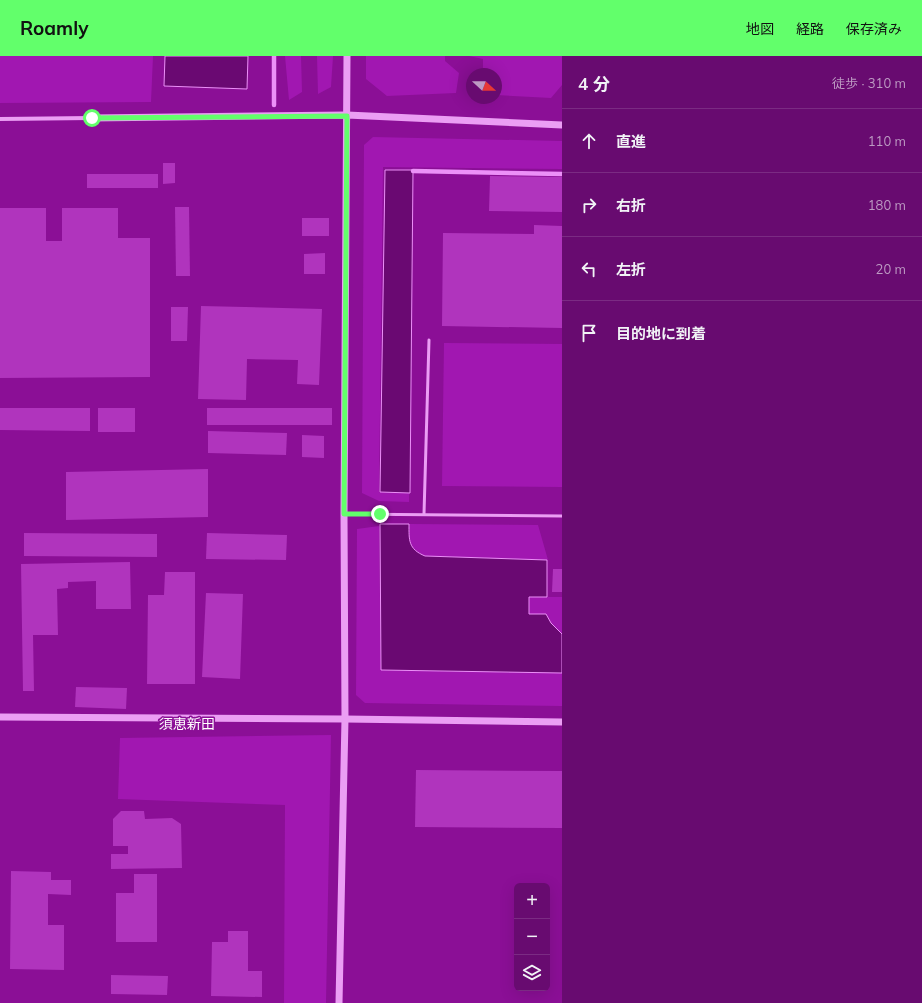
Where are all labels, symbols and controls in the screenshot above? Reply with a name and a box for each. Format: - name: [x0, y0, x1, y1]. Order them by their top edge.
- text: Roamly: [20, 16, 88, 40]
- text: 地図: [746, 20, 774, 38]
- text: 経路: [796, 20, 824, 38]
- text: 保存済み: [846, 20, 902, 38]
- north arrow: [466, 68, 502, 104]
- text: 4 分: [578, 73, 610, 94]
- text: 徒歩 · 310 m: [832, 75, 906, 91]
- route start: [83, 109, 101, 127]
- icon: ahead: [578, 130, 600, 152]
- text: 直進: [616, 132, 646, 151]
- text: 110 m: [868, 133, 906, 149]
- icon: right: [578, 194, 600, 216]
- text: 右折: [616, 196, 646, 215]
- text: 180 m: [868, 197, 906, 213]
- icon: left: [578, 258, 600, 280]
- text: 左折: [616, 260, 646, 279]
- text: 20 m: [876, 261, 906, 277]
- icon: arrive: [578, 322, 600, 344]
- text: 目的地に到着: [616, 324, 706, 343]
- route end: [371, 505, 389, 523]
- district label: 須恵新田: [159, 715, 215, 733]
- map controls: [514, 883, 550, 991]
- button: +: [514, 883, 550, 919]
- button: −: [514, 919, 550, 955]
- button: layers: [514, 955, 550, 991]

